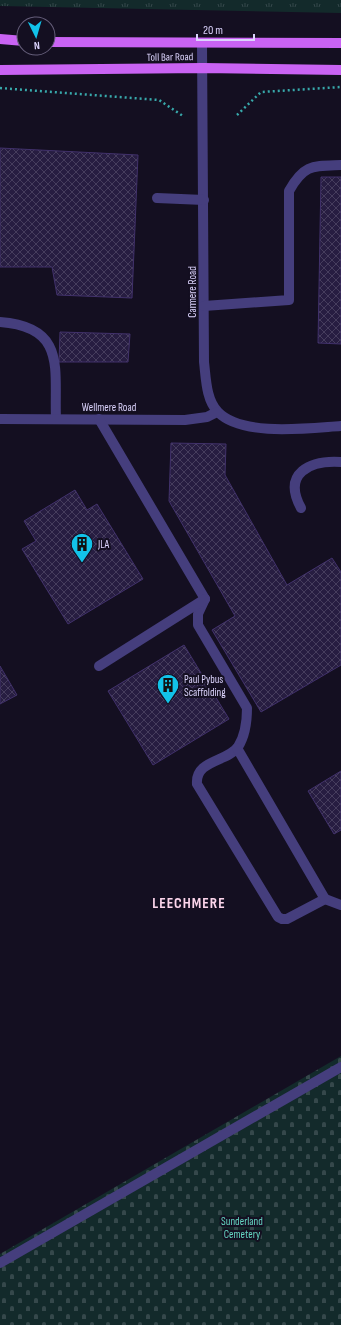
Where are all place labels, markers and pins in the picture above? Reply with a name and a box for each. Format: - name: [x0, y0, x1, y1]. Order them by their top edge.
- building icon: JLA: [69, 531, 95, 564]
- place label: JLA: [97, 538, 109, 551]
- building icon: Paul Pybus Scaffolding: [155, 672, 181, 705]
- place label: Paul Pybus Scaffolding: [184, 673, 226, 699]

